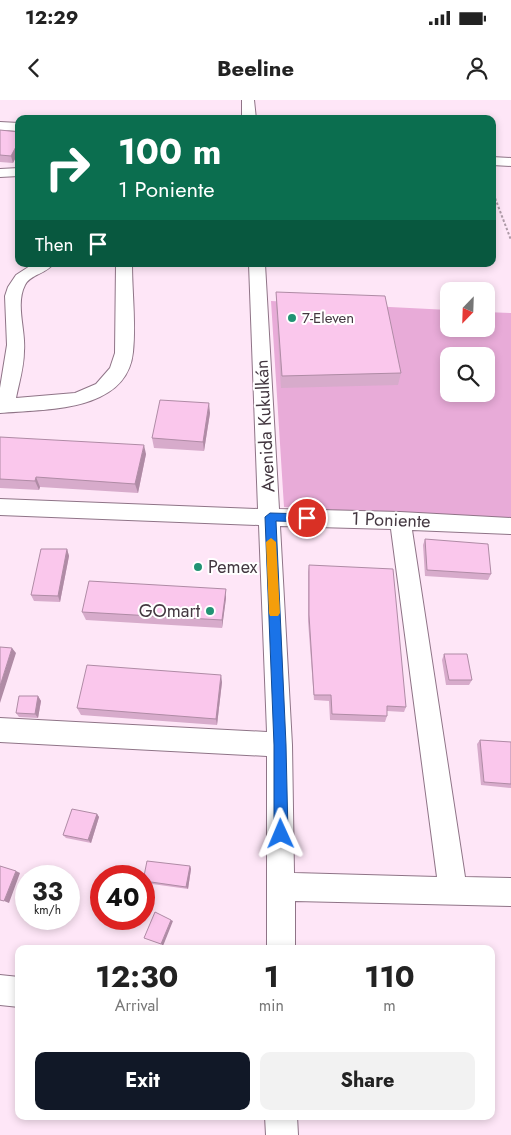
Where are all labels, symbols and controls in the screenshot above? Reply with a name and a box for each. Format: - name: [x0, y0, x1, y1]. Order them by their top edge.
- text: 12:29: [25, 4, 78, 31]
- text: Beeline: [217, 52, 294, 84]
- icon: back: [20, 54, 48, 82]
- icon: person: [463, 54, 491, 82]
- text: 100 m: [118, 127, 221, 177]
- icon: right: [35, 135, 100, 200]
- text: 1 Poniente: [118, 173, 215, 205]
- icon: arrive: [84, 230, 112, 258]
- text: Then: [35, 231, 74, 258]
- north arrow: [440, 282, 495, 338]
- map controls: [440, 282, 495, 402]
- place label: 7-Eleven: [302, 307, 354, 329]
- marker: 7-Eleven: [286, 312, 298, 324]
- button: search: [440, 347, 495, 402]
- street label: Avenida Kukulkán: [249, 359, 281, 493]
- pin: [286, 497, 328, 539]
- icon: arrive: [293, 504, 321, 532]
- street label: 1 Poniente: [351, 506, 431, 534]
- place label: Pemex: [208, 554, 258, 580]
- marker: Pemex: [192, 561, 204, 573]
- place label: GOmart: [139, 598, 201, 624]
- marker: GOmart: [204, 605, 216, 617]
- position arrow: [254, 807, 306, 859]
- speed limit sign: 40: [90, 865, 155, 930]
- text: 33: [32, 873, 63, 909]
- text: km/h: [34, 901, 61, 919]
- text: 12:30: [95, 955, 178, 998]
- text: 1: [264, 955, 279, 998]
- text: 110: [364, 955, 415, 998]
- text: Arrival: [115, 994, 159, 1017]
- text: min: [259, 994, 284, 1017]
- text: m: [383, 994, 396, 1017]
- button: Exit: [35, 1052, 250, 1110]
- button: Share: [260, 1052, 475, 1110]

